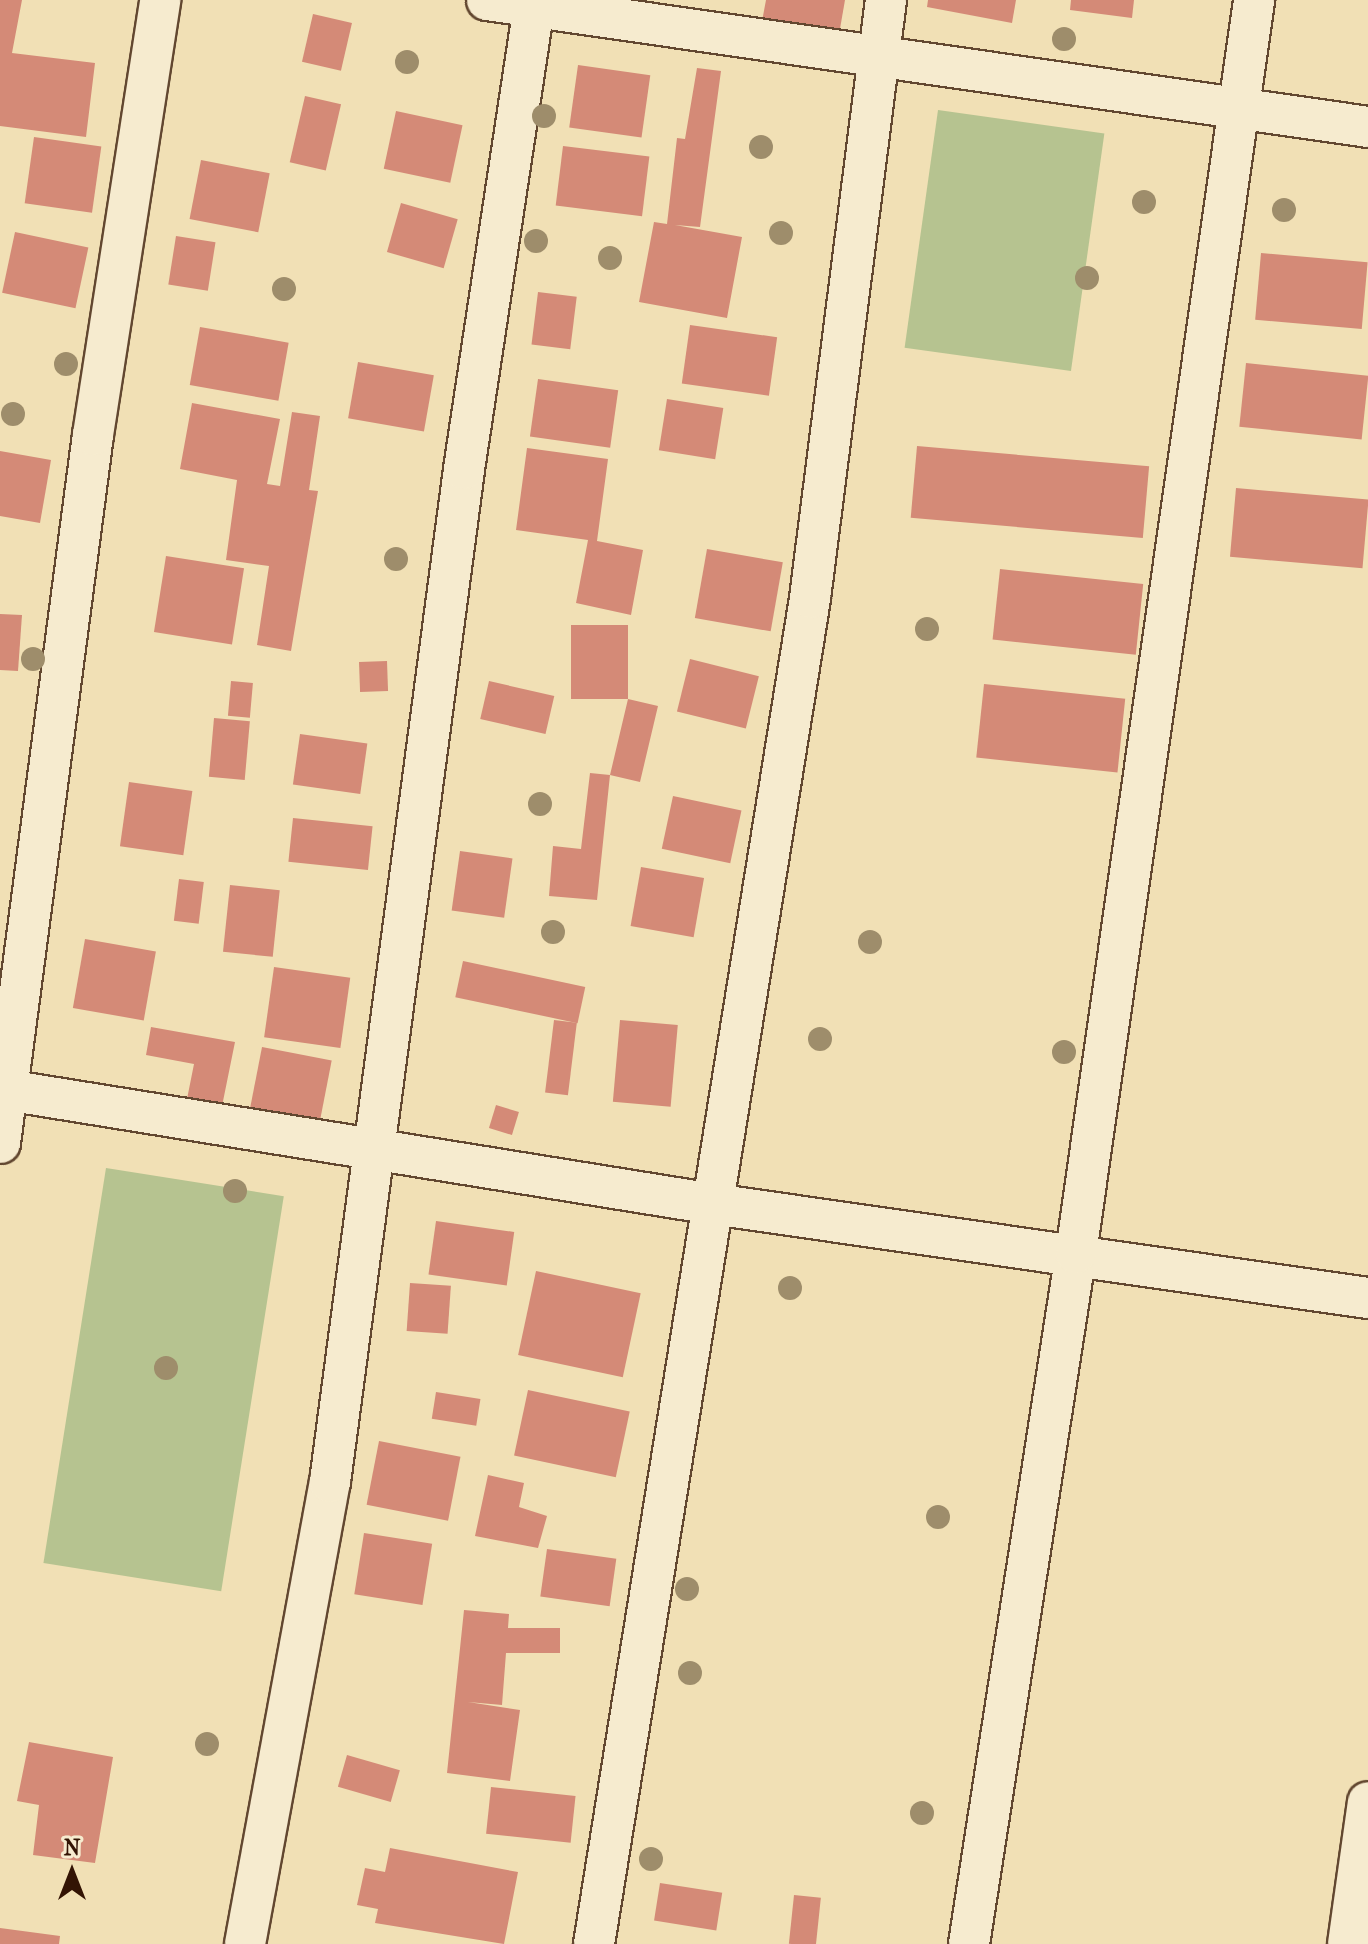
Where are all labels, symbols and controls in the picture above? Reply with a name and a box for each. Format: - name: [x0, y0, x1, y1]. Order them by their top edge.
- north arrow: [32, 1832, 112, 1912]
- text: N: [64, 1835, 80, 1861]

